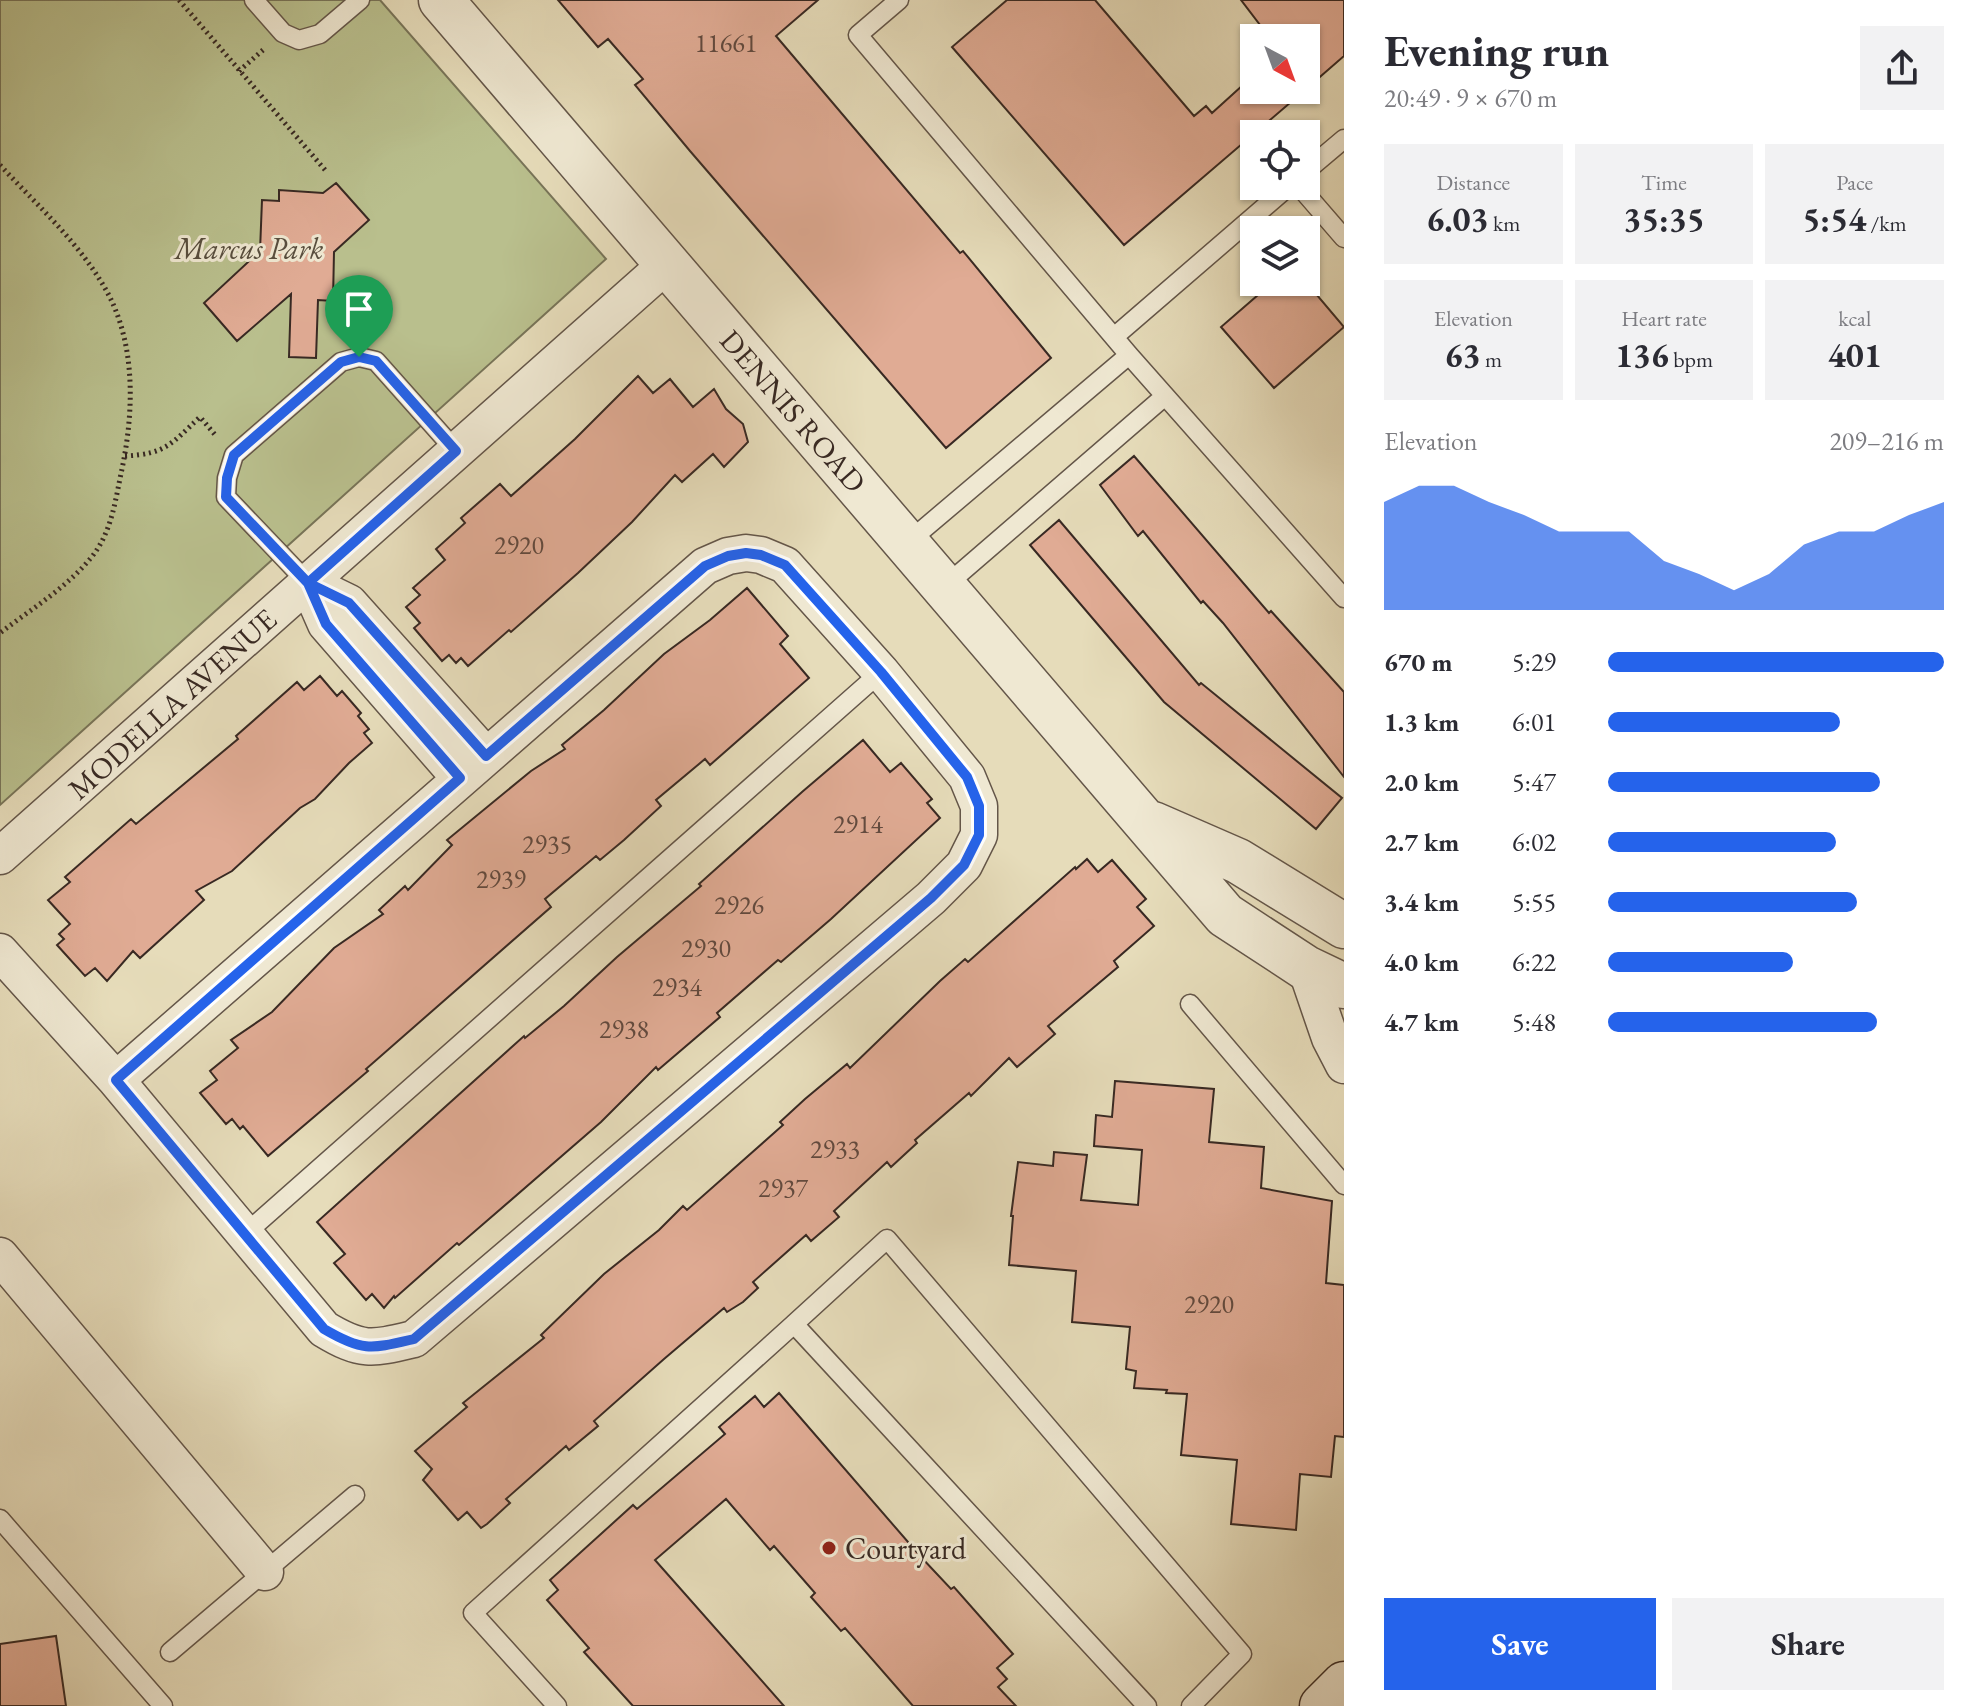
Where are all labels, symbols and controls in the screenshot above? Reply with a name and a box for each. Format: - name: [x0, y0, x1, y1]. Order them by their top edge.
- text: Evening run: [1384, 22, 1609, 79]
- north arrow: [1240, 24, 1320, 104]
- map controls: [1240, 24, 1320, 296]
- house number: 11661: [695, 26, 757, 60]
- button: share: [1860, 26, 1944, 110]
- text: 20:49 · 9 × 670 m: [1384, 81, 1557, 115]
- button: locate: [1240, 120, 1320, 200]
- text: Distance: [1437, 168, 1510, 197]
- text: Time: [1641, 168, 1687, 197]
- text: Pace: [1836, 168, 1873, 197]
- text: 6.03: [1426, 197, 1489, 241]
- text: 35:35: [1623, 197, 1705, 241]
- text: 5:54: [1803, 197, 1866, 241]
- text: km: [1489, 209, 1520, 238]
- text: /km: [1866, 209, 1907, 238]
- button: layers: [1240, 216, 1320, 296]
- park label: Marcus Park: [173, 229, 324, 268]
- pin: [325, 275, 393, 357]
- icon: arrive: [337, 287, 381, 331]
- text: Elevation: [1434, 304, 1513, 333]
- text: Heart rate: [1621, 304, 1707, 333]
- text: kcal: [1838, 304, 1871, 333]
- street label: DENNIS ROAD: [711, 321, 875, 501]
- text: 63: [1445, 333, 1481, 377]
- text: 136: [1615, 333, 1669, 377]
- text: 401: [1828, 333, 1882, 377]
- text: m: [1481, 345, 1502, 374]
- text: bpm: [1669, 345, 1713, 374]
- text: Elevation: [1384, 424, 1478, 458]
- text: 209–216 m: [1829, 424, 1944, 458]
- house number: 2920: [494, 528, 544, 562]
- street label: MODELLA AVENUE: [59, 600, 285, 808]
- text: 670 m: [1384, 645, 1452, 679]
- text: 5:29: [1512, 645, 1556, 679]
- text: 1.3 km: [1384, 705, 1459, 739]
- text: 6:01: [1512, 705, 1556, 739]
- text: 2.0 km: [1384, 765, 1459, 799]
- text: 5:47: [1512, 765, 1556, 799]
- house number: 2914: [833, 807, 883, 841]
- text: 2.7 km: [1384, 825, 1459, 859]
- text: 6:02: [1512, 825, 1556, 859]
- house number: 2935: [522, 827, 572, 861]
- house number: 2939: [476, 862, 526, 896]
- text: 3.4 km: [1384, 885, 1459, 919]
- text: 5:55: [1512, 885, 1556, 919]
- house number: 2926: [714, 888, 764, 922]
- house number: 2930: [681, 931, 731, 965]
- text: 4.0 km: [1384, 945, 1459, 979]
- text: 6:22: [1512, 945, 1556, 979]
- house number: 2934: [652, 970, 702, 1004]
- text: 4.7 km: [1384, 1005, 1459, 1039]
- text: 5:48: [1512, 1005, 1556, 1039]
- house number: 2938: [599, 1012, 649, 1046]
- house number: 2933: [810, 1132, 860, 1166]
- house number: 2937: [758, 1171, 808, 1205]
- house number: 2920: [1184, 1287, 1234, 1321]
- place label: Courtyard: [845, 1529, 967, 1568]
- marker: Courtyard: [820, 1539, 838, 1557]
- button: Save: [1384, 1598, 1656, 1690]
- button: Share: [1672, 1598, 1944, 1690]

